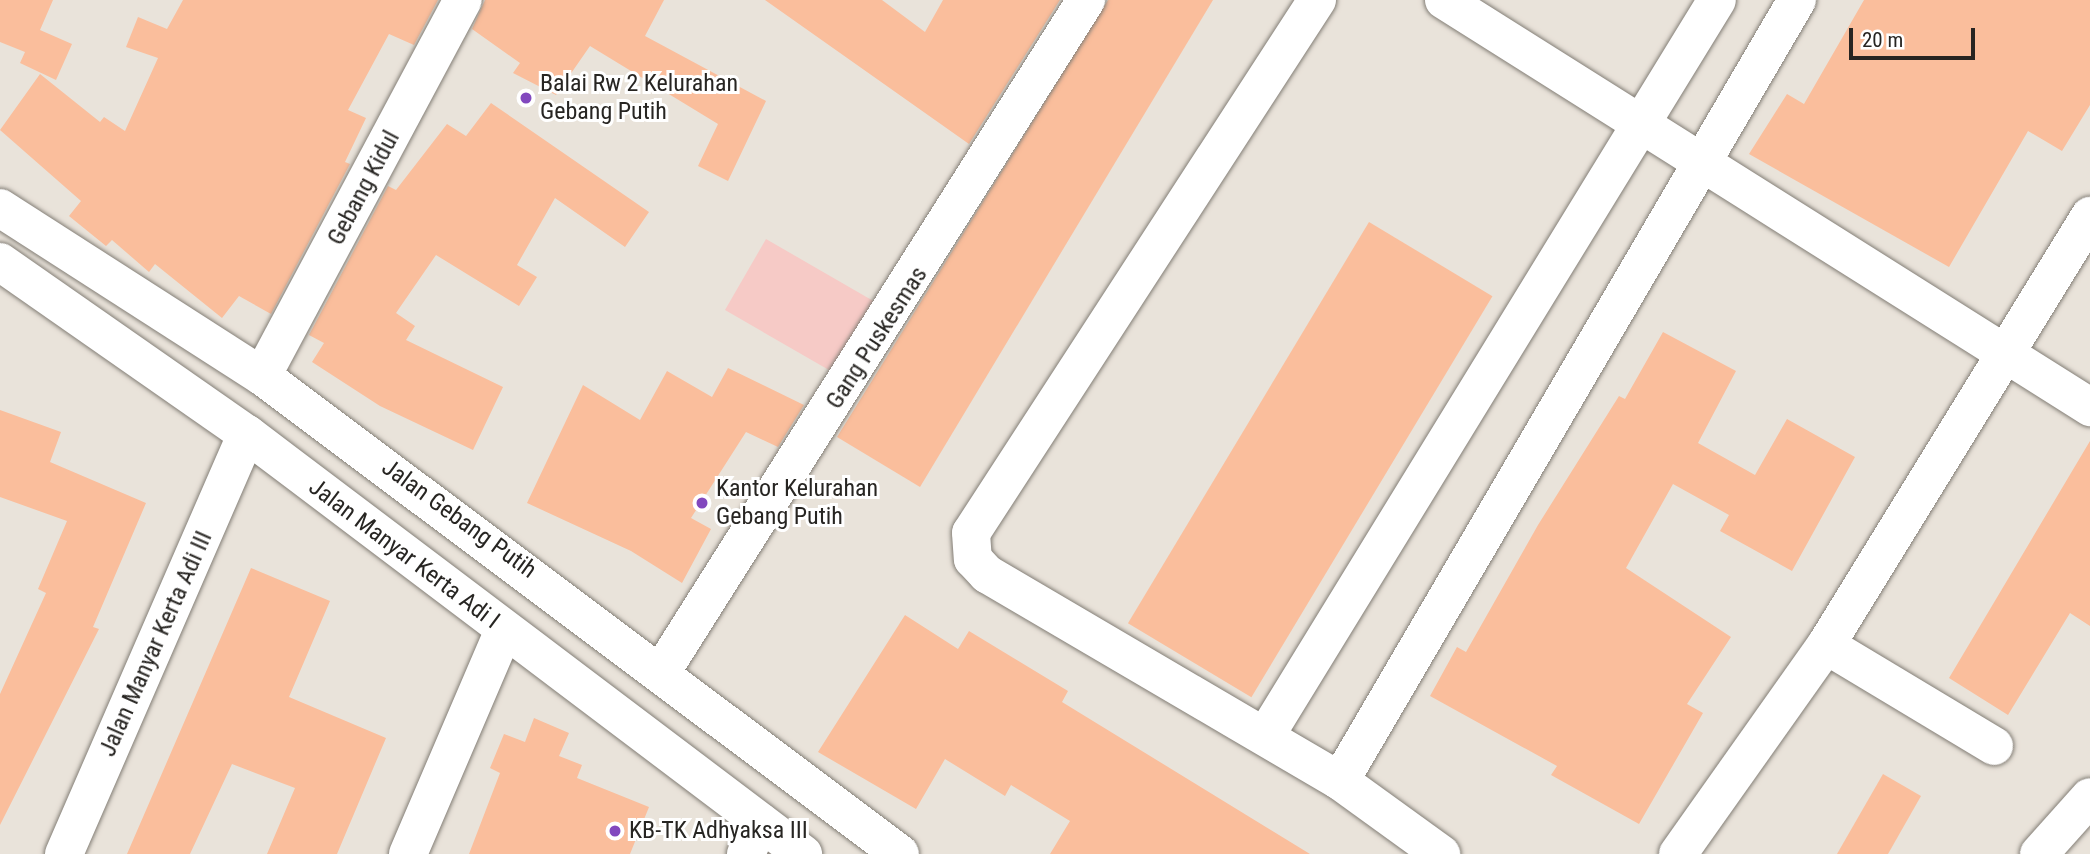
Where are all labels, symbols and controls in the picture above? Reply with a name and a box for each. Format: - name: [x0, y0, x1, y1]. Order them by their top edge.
- scale bar: [1852, 14, 1978, 58]
- text: 20 m: [1862, 28, 1903, 52]
- place label: Balai Rw 2 Kelurahan Gebang Putih: [540, 70, 738, 126]
- marker: Balai Rw 2 Kelurahan Gebang Putih: [518, 90, 534, 106]
- street label: Gebang Kidul: [322, 126, 406, 250]
- street label: Gang Puskesmas: [820, 261, 934, 415]
- street label: Jalan Gebang Putih: [376, 453, 542, 585]
- street label: Jalan Manyar Kerta Adi I: [303, 473, 505, 635]
- place label: Kantor Kelurahan Gebang Putih: [716, 475, 878, 531]
- marker: Kantor Kelurahan Gebang Putih: [694, 495, 710, 511]
- street label: Jalan Manyar Kerta Adi III: [93, 527, 219, 761]
- place label: KB-TK Adhyaksa III: [629, 817, 808, 845]
- marker: KB-TK Adhyaksa III: [607, 823, 623, 839]

